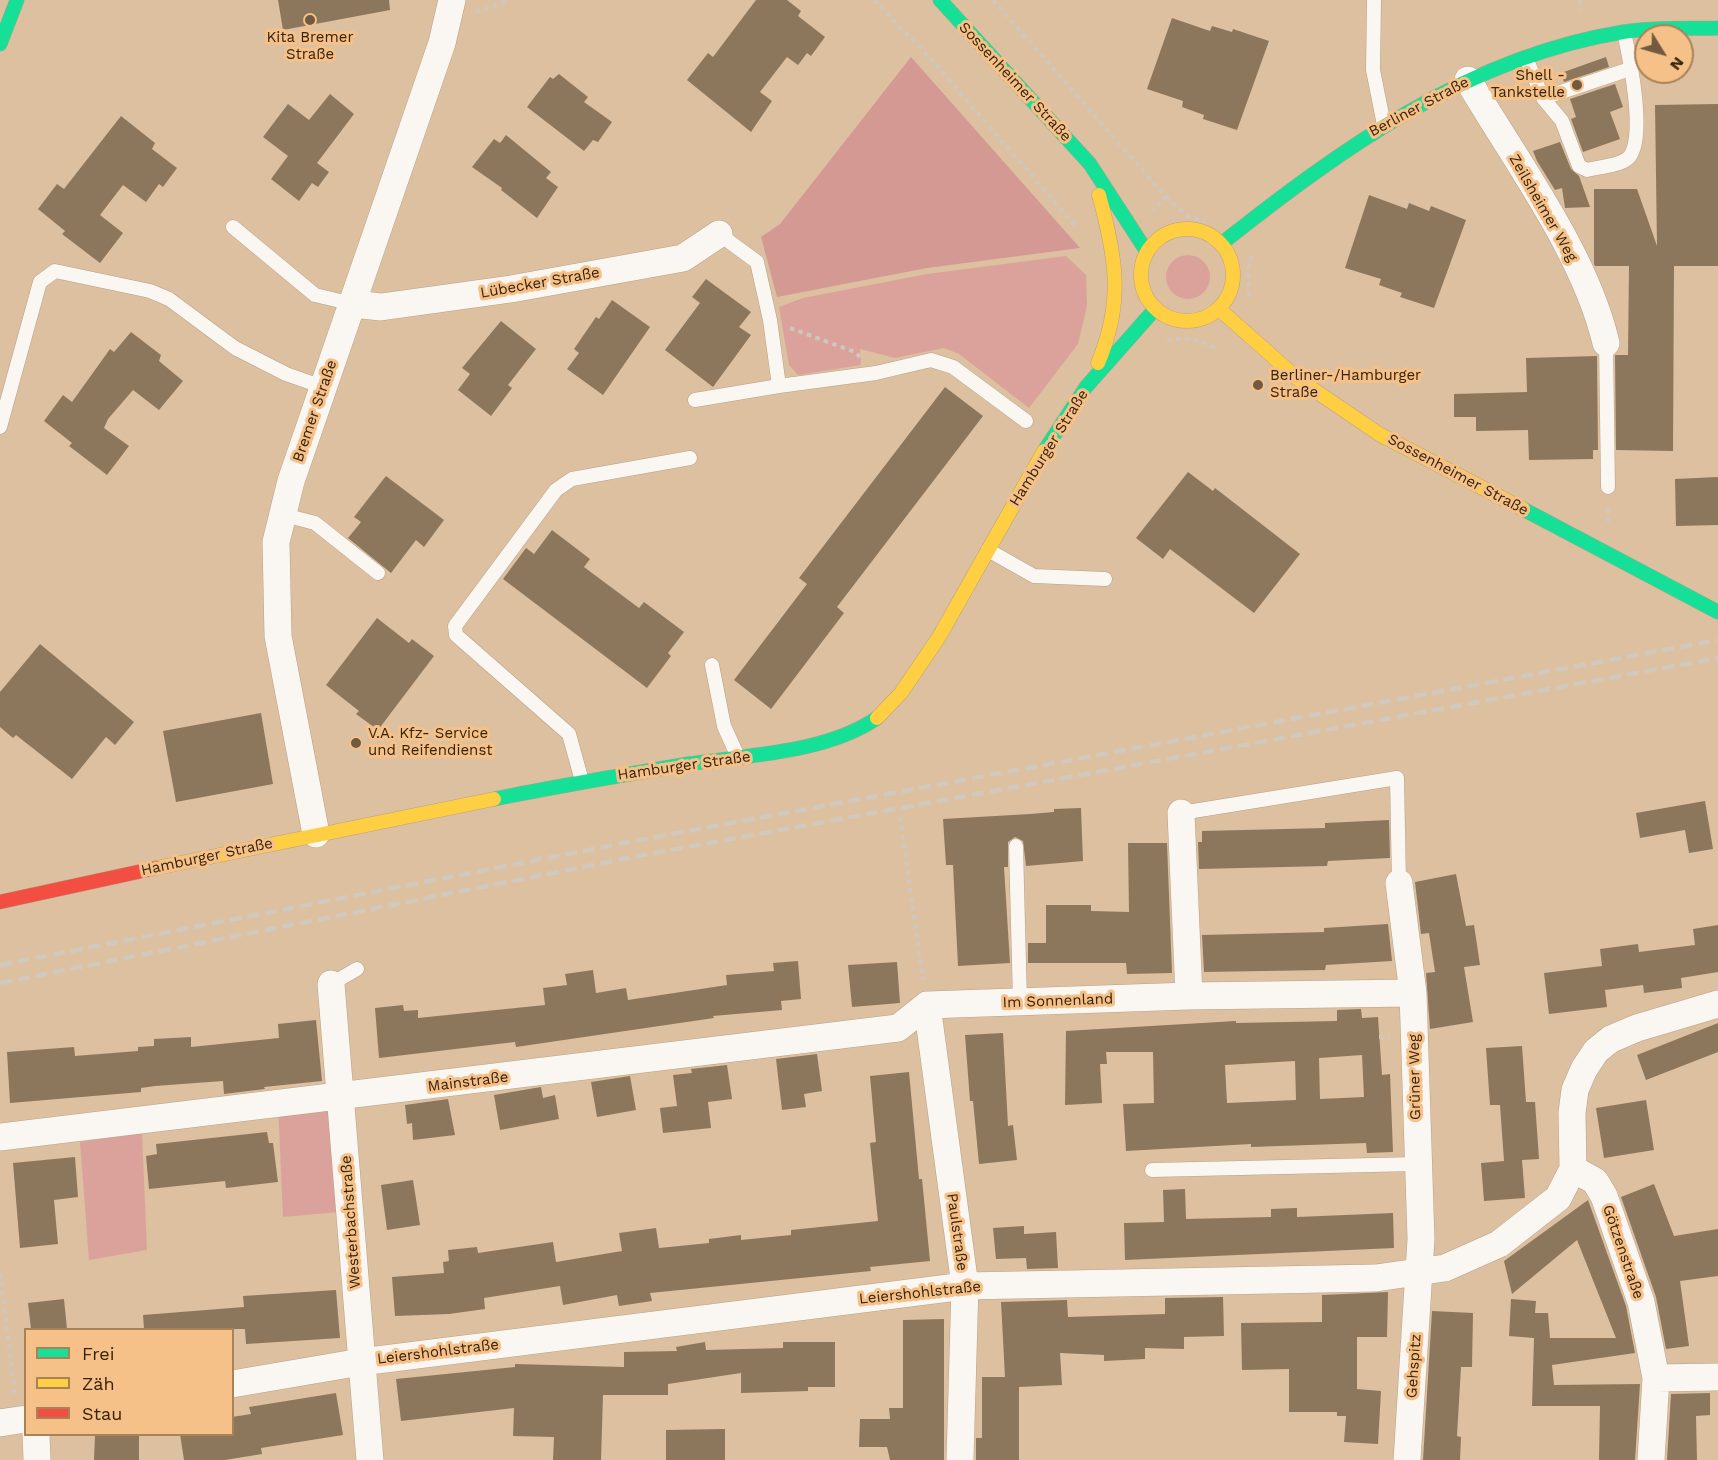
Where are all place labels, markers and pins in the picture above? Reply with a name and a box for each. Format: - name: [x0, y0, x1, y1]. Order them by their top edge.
- marker: Kita Bremer Straße: [303, 13, 317, 27]
- place label: Kita Bremer Straße: [266, 29, 354, 64]
- place label: Shell - Tankstelle: [1491, 67, 1565, 102]
- marker: Shell - Tankstelle: [1570, 78, 1584, 92]
- place label: Berliner-/Hamburger Straße: [1270, 367, 1421, 402]
- marker: Berliner-/Hamburger Straße: [1251, 378, 1265, 392]
- place label: V.A. Kfz- Service und Reifendienst: [368, 725, 493, 760]
- marker: V.A. Kfz- Service und Reifendienst: [349, 736, 363, 750]

